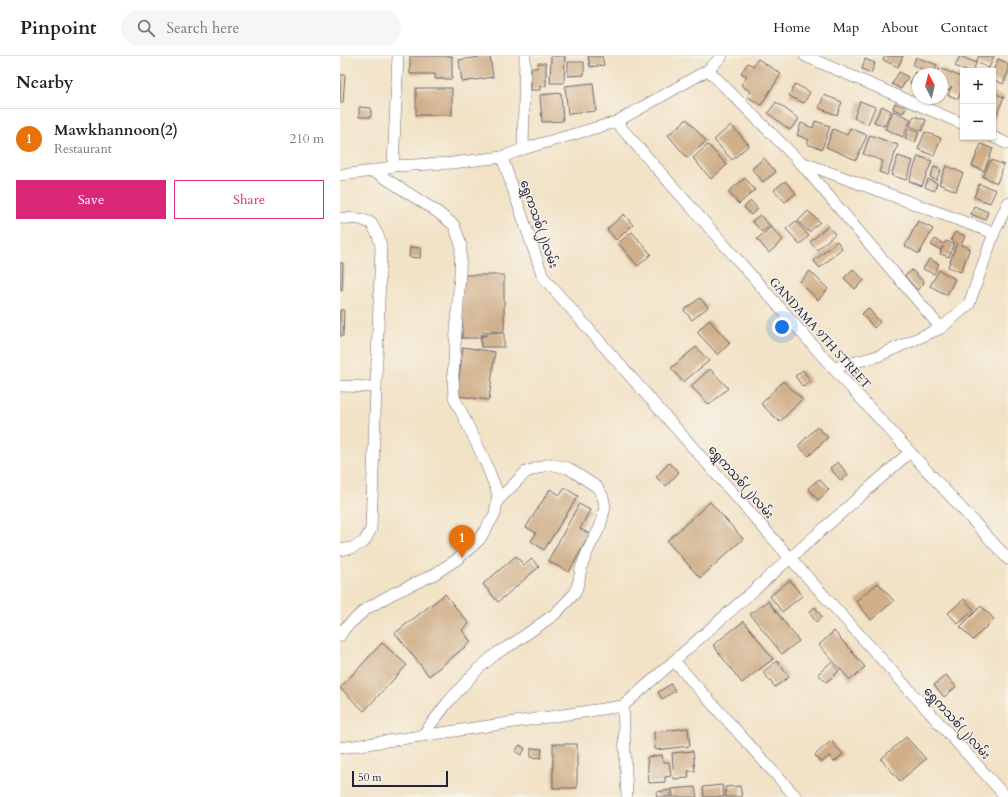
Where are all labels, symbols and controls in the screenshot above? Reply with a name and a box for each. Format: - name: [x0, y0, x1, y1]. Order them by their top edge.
- search box: [121, 10, 401, 46]
- text: Pinpoint: [20, 15, 97, 41]
- icon: search: [135, 17, 157, 39]
- text: Search here: [167, 18, 239, 38]
- text: Home: [773, 18, 811, 37]
- text: Map: [833, 18, 859, 37]
- text: About: [881, 18, 918, 37]
- text: Contact: [940, 18, 988, 37]
- north arrow: [912, 68, 948, 104]
- map controls: [960, 68, 996, 140]
- button: +: [960, 68, 996, 104]
- text: Nearby: [16, 71, 73, 94]
- button: −: [960, 104, 996, 140]
- text: Mawkhannoon(2): [54, 120, 178, 140]
- text: 1: [26, 130, 32, 148]
- text: 210 m: [290, 130, 324, 148]
- text: Restaurant: [54, 140, 112, 158]
- street label: ရွှေကသစ်(၂)လမ်း: [515, 177, 563, 271]
- button: Save: [16, 180, 166, 219]
- button: Share: [174, 180, 324, 219]
- street label: GANDAMA 9TH STREET: [766, 274, 874, 392]
- your location: [772, 317, 792, 337]
- street label: ရွှေကသစ်(၂)လမ်း: [703, 441, 778, 523]
- pin: 1: [449, 525, 475, 558]
- street label: ရွှေကသစ်(၂)လမ်း: [919, 683, 995, 764]
- scale bar: [352, 769, 448, 788]
- text: 50 m: [358, 770, 382, 785]

